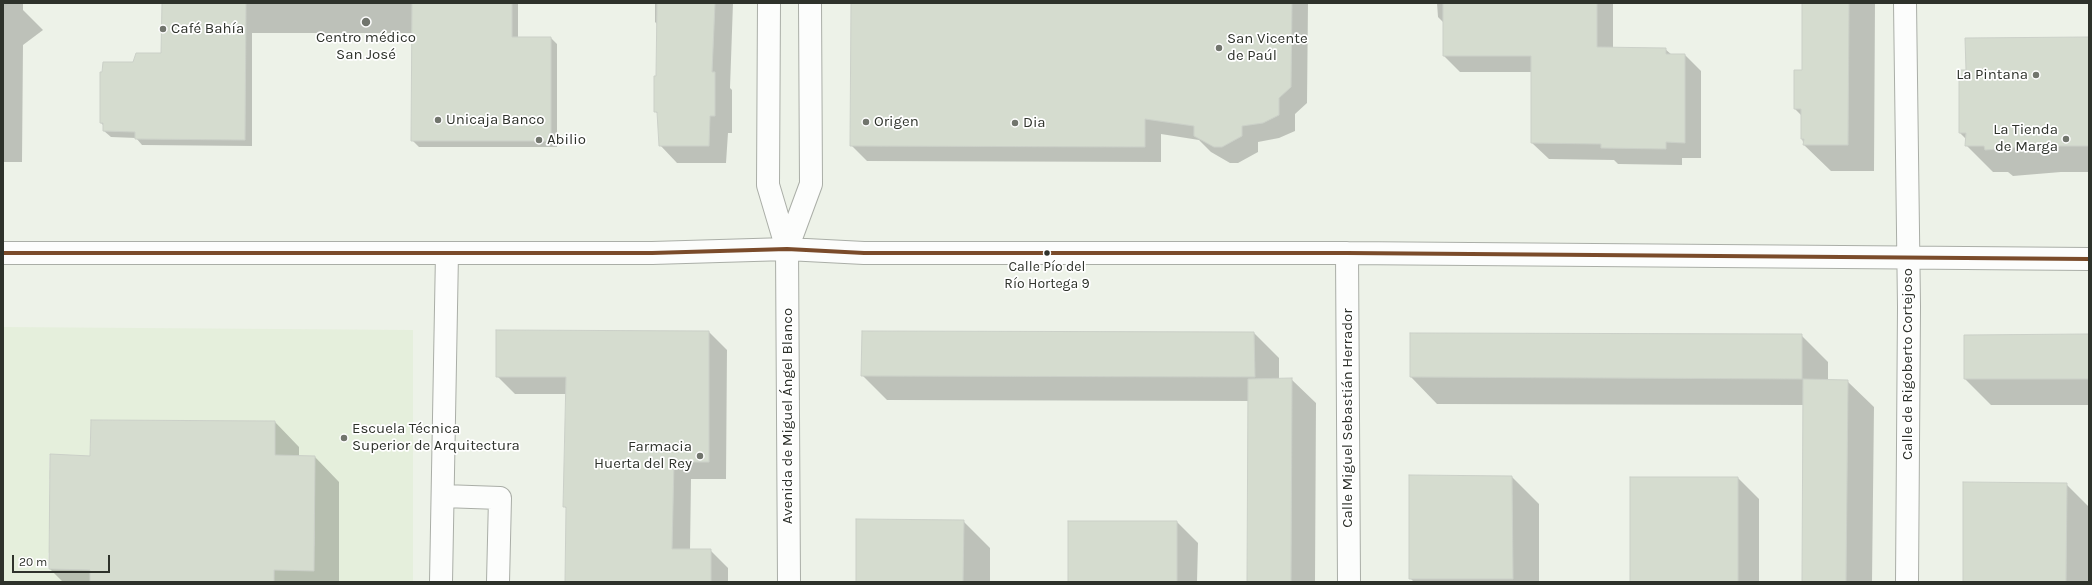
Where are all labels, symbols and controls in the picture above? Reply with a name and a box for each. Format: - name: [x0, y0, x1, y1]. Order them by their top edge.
- marker: Centro médico San José: [360, 16, 372, 28]
- place label: Café Bahía: [171, 20, 244, 38]
- marker: Café Bahía: [158, 24, 168, 34]
- place label: Centro médico San José: [316, 29, 416, 64]
- place label: San Vicente de Paúl: [1227, 30, 1308, 65]
- marker: San Vicente de Paúl: [1214, 43, 1224, 53]
- place label: La Pintana: [1956, 66, 2028, 84]
- marker: La Pintana: [2031, 70, 2041, 80]
- place label: Unicaja Banco: [446, 111, 544, 129]
- place label: Origen: [874, 113, 919, 131]
- place label: Dia: [1023, 114, 1046, 132]
- marker: Unicaja Banco: [433, 115, 443, 125]
- marker: Origen: [861, 117, 871, 127]
- marker: Dia: [1010, 118, 1020, 128]
- place label: La Tienda de Marga: [1993, 121, 2058, 156]
- place label: Abilio: [547, 131, 586, 149]
- marker: La Tienda de Marga: [2061, 134, 2071, 144]
- marker: Abilio: [534, 135, 544, 145]
- marker: Calle Pío del Río Hortega 9: [1042, 248, 1052, 258]
- place label: Calle Pío del Río Hortega 9: [1004, 259, 1090, 292]
- street label: Calle de Rigoberto Cortejoso: [1899, 268, 1917, 460]
- street label: Avenida de Miguel Ángel Blanco: [779, 308, 797, 524]
- street label: Calle Miguel Sebastián Herrador: [1339, 308, 1357, 528]
- place label: Escuela Técnica Superior de Arquitectura: [352, 420, 520, 455]
- marker: Escuela Técnica Superior de Arquitectura: [339, 433, 349, 443]
- place label: Farmacia Huerta del Rey: [594, 438, 692, 473]
- marker: Farmacia Huerta del Rey: [695, 451, 705, 461]
- scale bar: [14, 547, 112, 573]
- text: 20 m: [19, 555, 47, 569]

